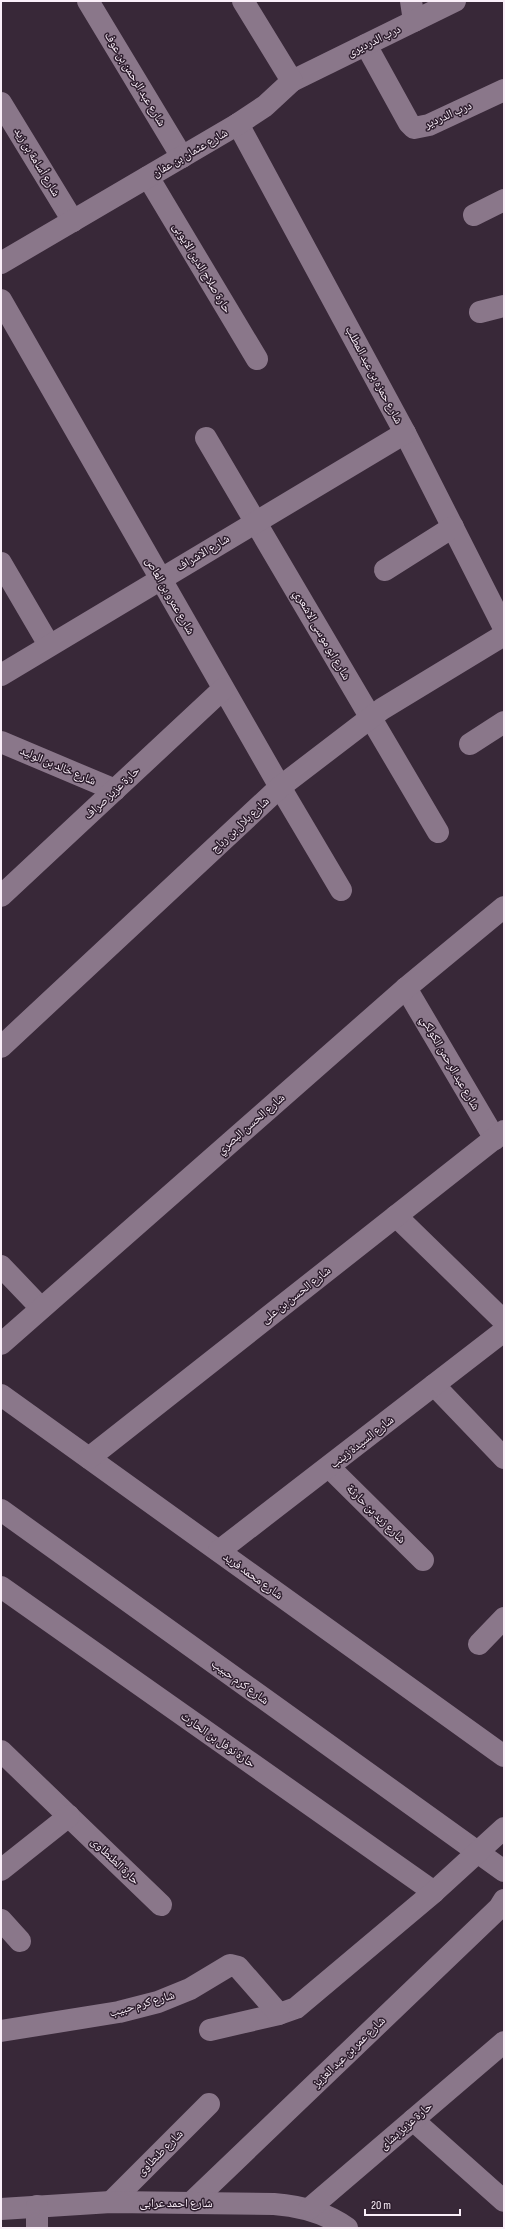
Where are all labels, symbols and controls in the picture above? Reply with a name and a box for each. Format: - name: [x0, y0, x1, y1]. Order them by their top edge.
- street label: درب الدرديرى: [345, 22, 403, 60]
- street label: شارع عبد الرحمن بن عوف: [101, 29, 169, 129]
- street label: درب الدردير: [421, 98, 474, 133]
- street label: شارع أسامة بن زيد: [10, 125, 64, 199]
- street label: شارع عثمان بن عفان: [149, 125, 231, 181]
- street label: حارة صلاح الدين الايوبى: [169, 220, 235, 316]
- street label: شارع حمزه بن عبد المطلب: [342, 323, 406, 427]
- street label: شارع الاشراف: [174, 531, 232, 575]
- street label: شارع عمرو بن العاص: [142, 555, 198, 637]
- street label: شارع ابو موسى الاشعري: [288, 587, 354, 684]
- street label: شارع خالد بن الوليد: [18, 743, 98, 789]
- street label: حارة عزيز صراف: [81, 763, 143, 823]
- street label: شارع بلال بن رباح: [207, 794, 273, 856]
- street label: شارع عبد الرحمن الكولكي: [415, 1013, 483, 1114]
- street label: شارع الحسن البصري: [214, 1090, 290, 1159]
- street label: شارع الحسن بن على: [258, 1263, 334, 1327]
- street label: شارع السيدة زينب: [327, 1412, 397, 1472]
- street label: شارع زيد بن حارثة: [343, 1481, 409, 1547]
- street label: شارع محمد فريد: [220, 1549, 286, 1603]
- street label: شارع كرم حبيب: [208, 1656, 272, 1708]
- street label: حارة نوفل بن الحارث: [178, 1709, 258, 1771]
- street label: حارة الطنطاوى: [87, 1834, 143, 1888]
- street label: شارع كرم حبيب: [107, 1987, 177, 2021]
- street label: شارع عمر بن عبد العزيز: [309, 2013, 389, 2091]
- street label: حارة عزيز بشاى: [376, 2099, 436, 2153]
- street label: شارع طنطاوى: [134, 2126, 187, 2179]
- scale bar: [365, 2191, 460, 2217]
- street label: شارع احمد عرابى: [139, 2196, 213, 2211]
- text: 20 m: [371, 2198, 391, 2213]

